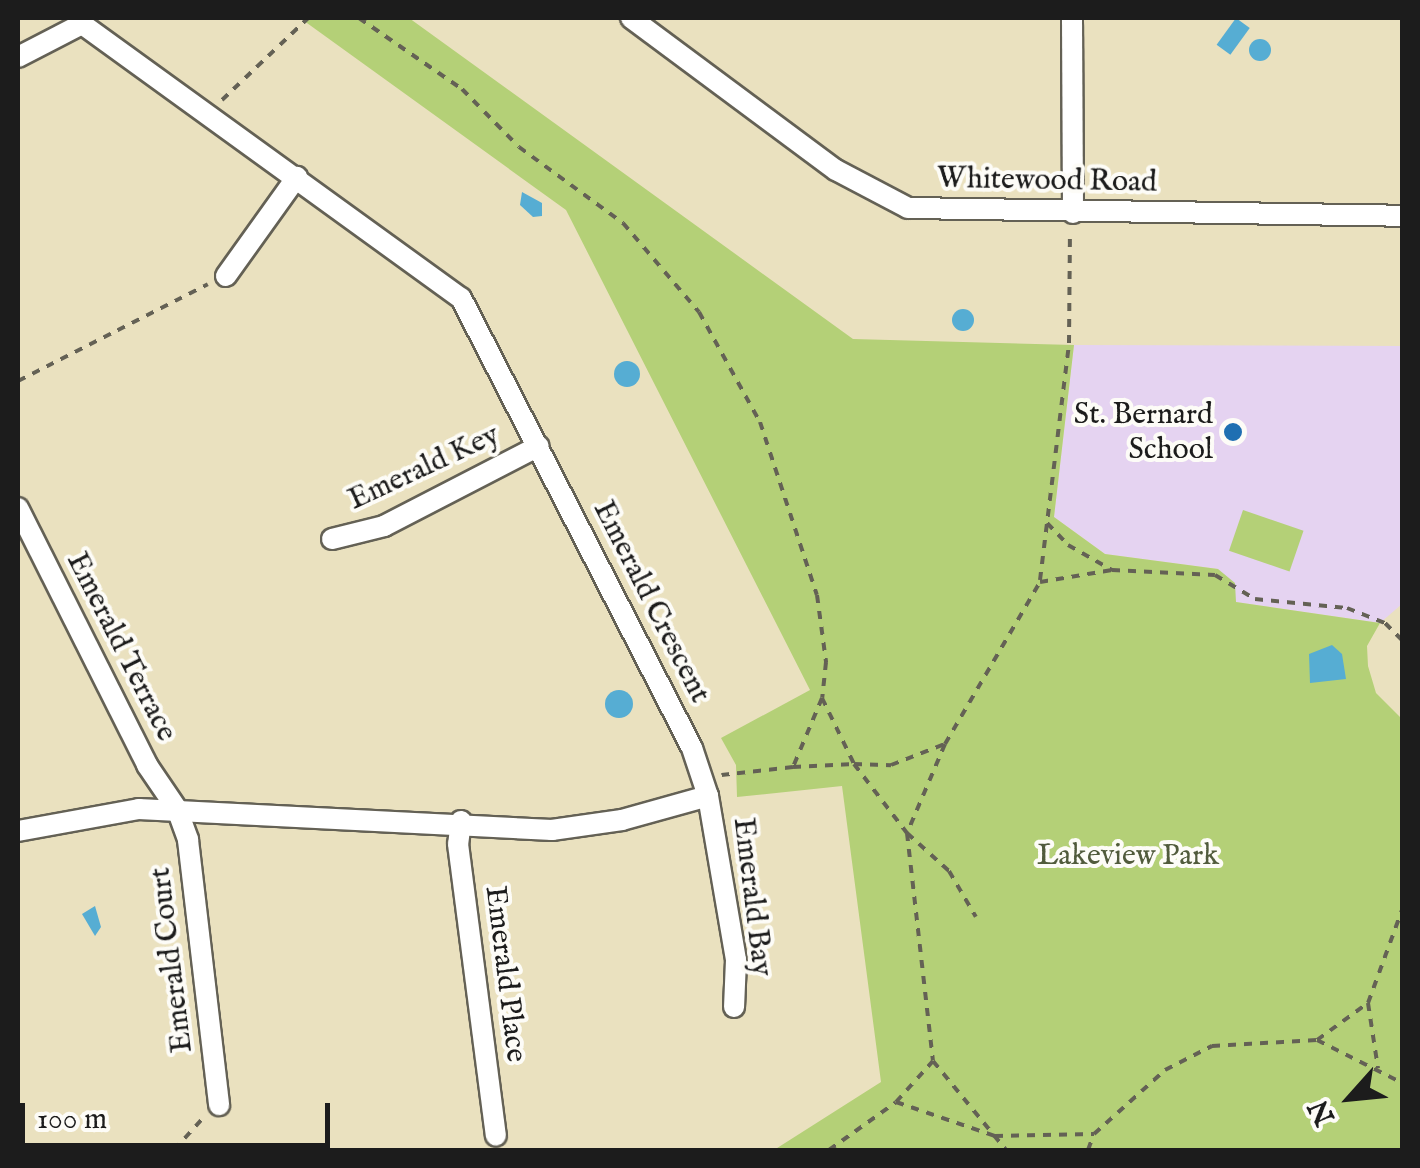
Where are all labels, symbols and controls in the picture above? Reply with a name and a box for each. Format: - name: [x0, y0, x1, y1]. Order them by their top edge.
- street label: Whitewood Road: [937, 161, 1157, 201]
- place label: St. Bernard School: [1074, 397, 1213, 468]
- street label: Emerald Key: [343, 417, 505, 519]
- marker: St. Bernard School: [1222, 421, 1244, 443]
- street label: Emerald Crescent: [585, 495, 717, 709]
- street label: Emerald Terrace: [58, 547, 184, 747]
- street label: Emerald Bay: [724, 816, 780, 978]
- park label: Lakeview Park: [1037, 838, 1219, 874]
- street label: Emerald Court: [143, 865, 201, 1055]
- street label: Emerald Place: [476, 884, 534, 1064]
- north arrow: [1300, 1048, 1400, 1148]
- scale bar: [25, 1083, 335, 1145]
- text: N: [1302, 1093, 1344, 1131]
- text: 100 m: [37, 1101, 107, 1139]

